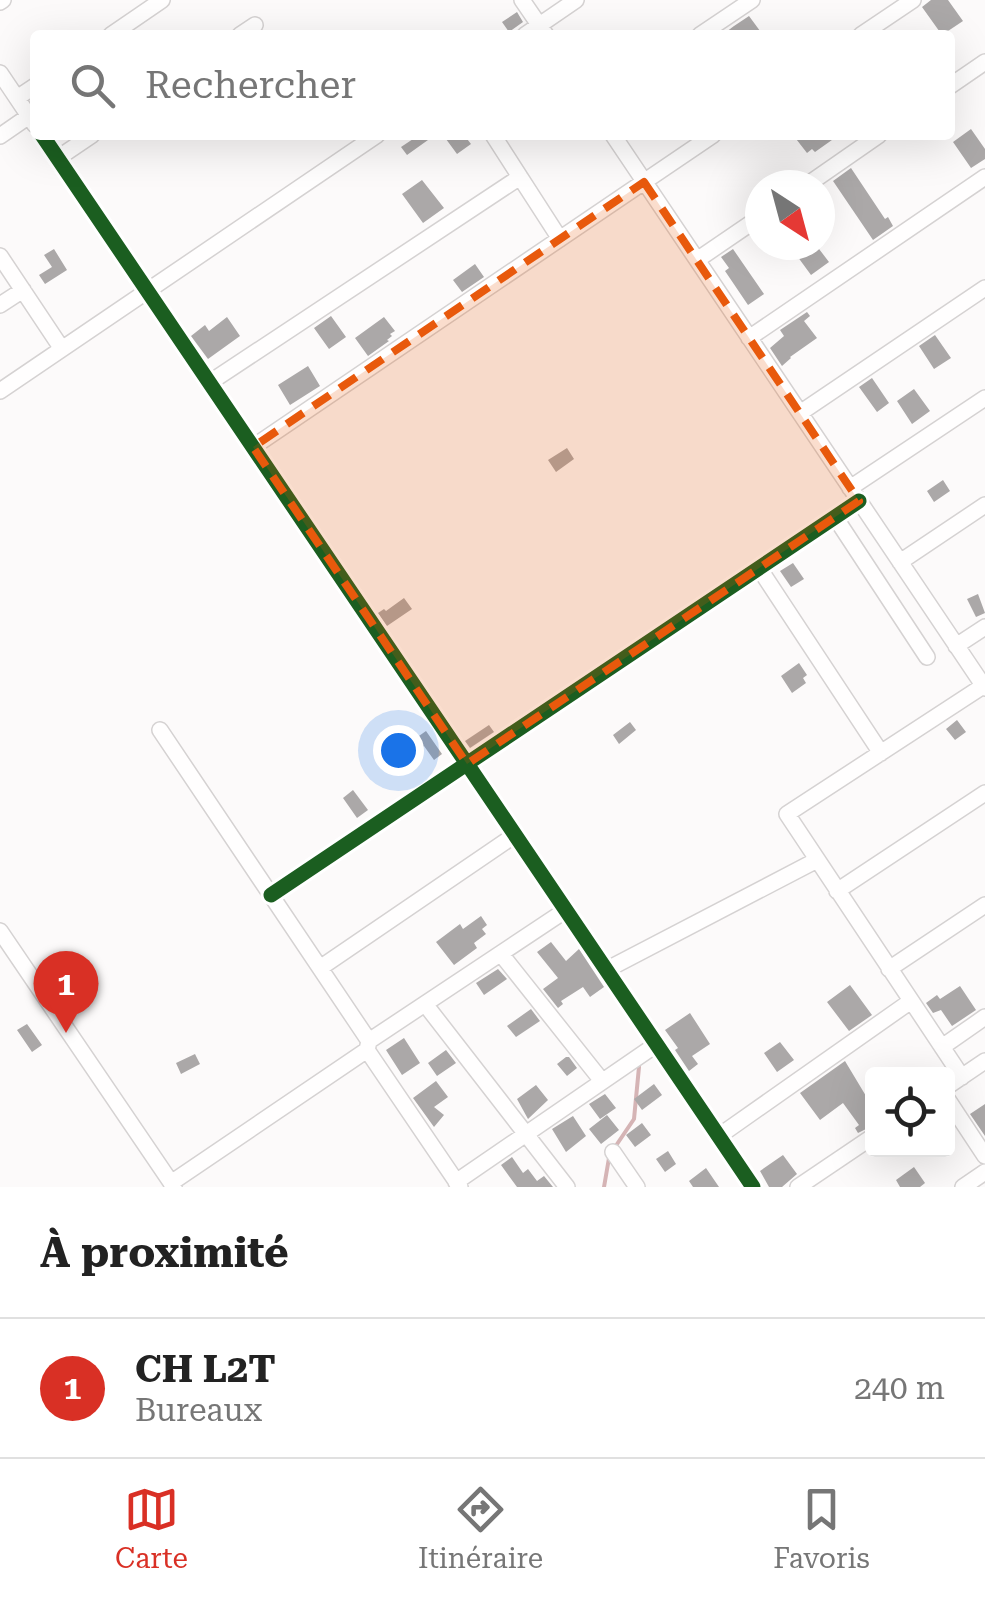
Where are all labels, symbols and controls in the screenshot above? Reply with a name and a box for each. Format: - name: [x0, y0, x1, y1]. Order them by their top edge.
- search box: [30, 30, 955, 140]
- icon: search: [65, 58, 120, 113]
- text: Rechercher: [145, 63, 356, 107]
- north arrow: [745, 170, 835, 260]
- your location: [373, 725, 424, 776]
- pin: 1: [34, 950, 98, 1033]
- map controls: [865, 1067, 955, 1157]
- button: locate: [865, 1067, 955, 1157]
- text: À proximité: [40, 1228, 289, 1277]
- text: CH L2T: [135, 1347, 276, 1391]
- text: 1: [64, 1369, 81, 1407]
- text: 240 m: [854, 1369, 945, 1407]
- text: Bureaux: [135, 1391, 262, 1429]
- tab: Carte: [115, 1482, 188, 1575]
- tab: Itinéraire: [418, 1482, 543, 1575]
- tab: Favoris: [773, 1482, 870, 1575]

